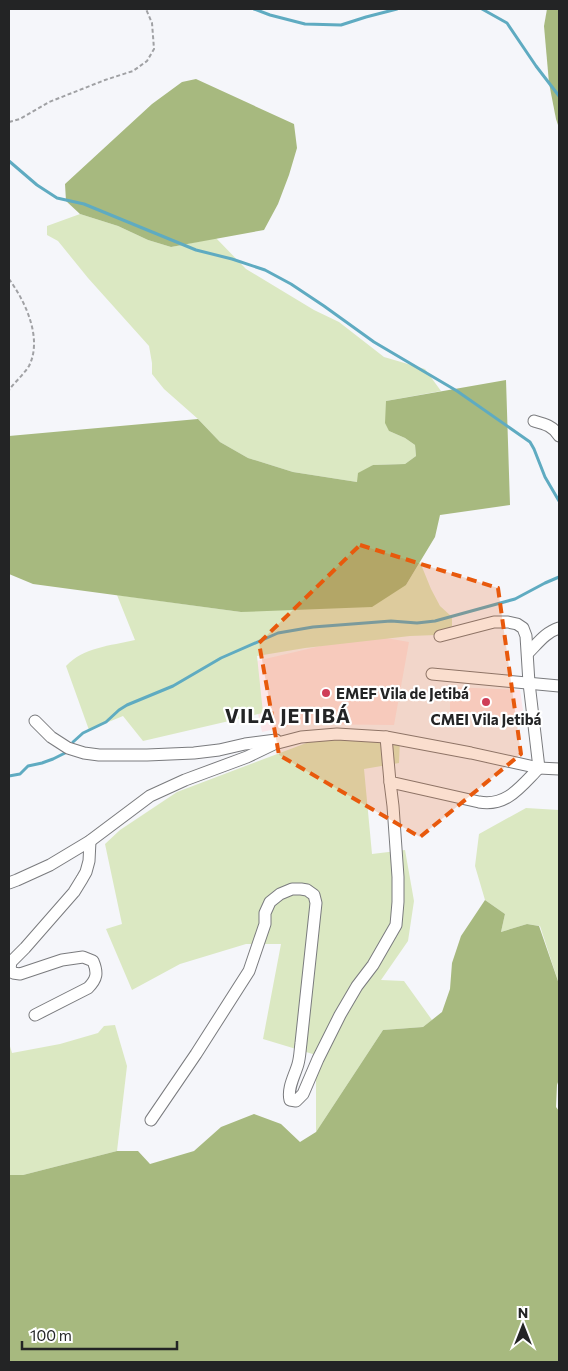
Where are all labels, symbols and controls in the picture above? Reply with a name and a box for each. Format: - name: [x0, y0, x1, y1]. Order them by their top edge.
- place label: EMEF Vila de Jetibá: [336, 684, 469, 702]
- marker: EMEF Vila de Jetibá: [320, 687, 332, 699]
- marker: CMEI Vila Jetibá: [480, 696, 492, 708]
- district label: VILA JETIBÁ: [225, 703, 351, 727]
- place label: CMEI Vila Jetibá: [431, 710, 542, 728]
- north arrow: [498, 1301, 548, 1351]
- text: N: [518, 1304, 528, 1321]
- scale bar: [22, 1318, 178, 1350]
- text: 100 m: [30, 1326, 72, 1344]

